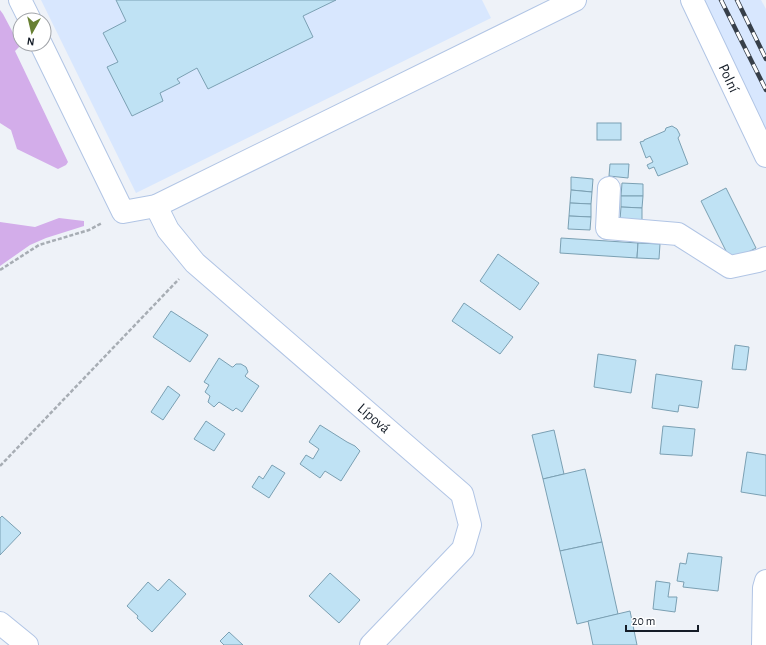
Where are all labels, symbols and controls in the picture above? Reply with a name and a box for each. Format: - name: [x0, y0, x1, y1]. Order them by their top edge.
- north arrow: [12, 12, 52, 52]
- text: N: [26, 35, 35, 47]
- street label: Polní: [715, 62, 742, 95]
- street label: Lípová: [355, 400, 393, 436]
- scale bar: [626, 607, 698, 633]
- text: 20 m: [632, 615, 655, 627]

